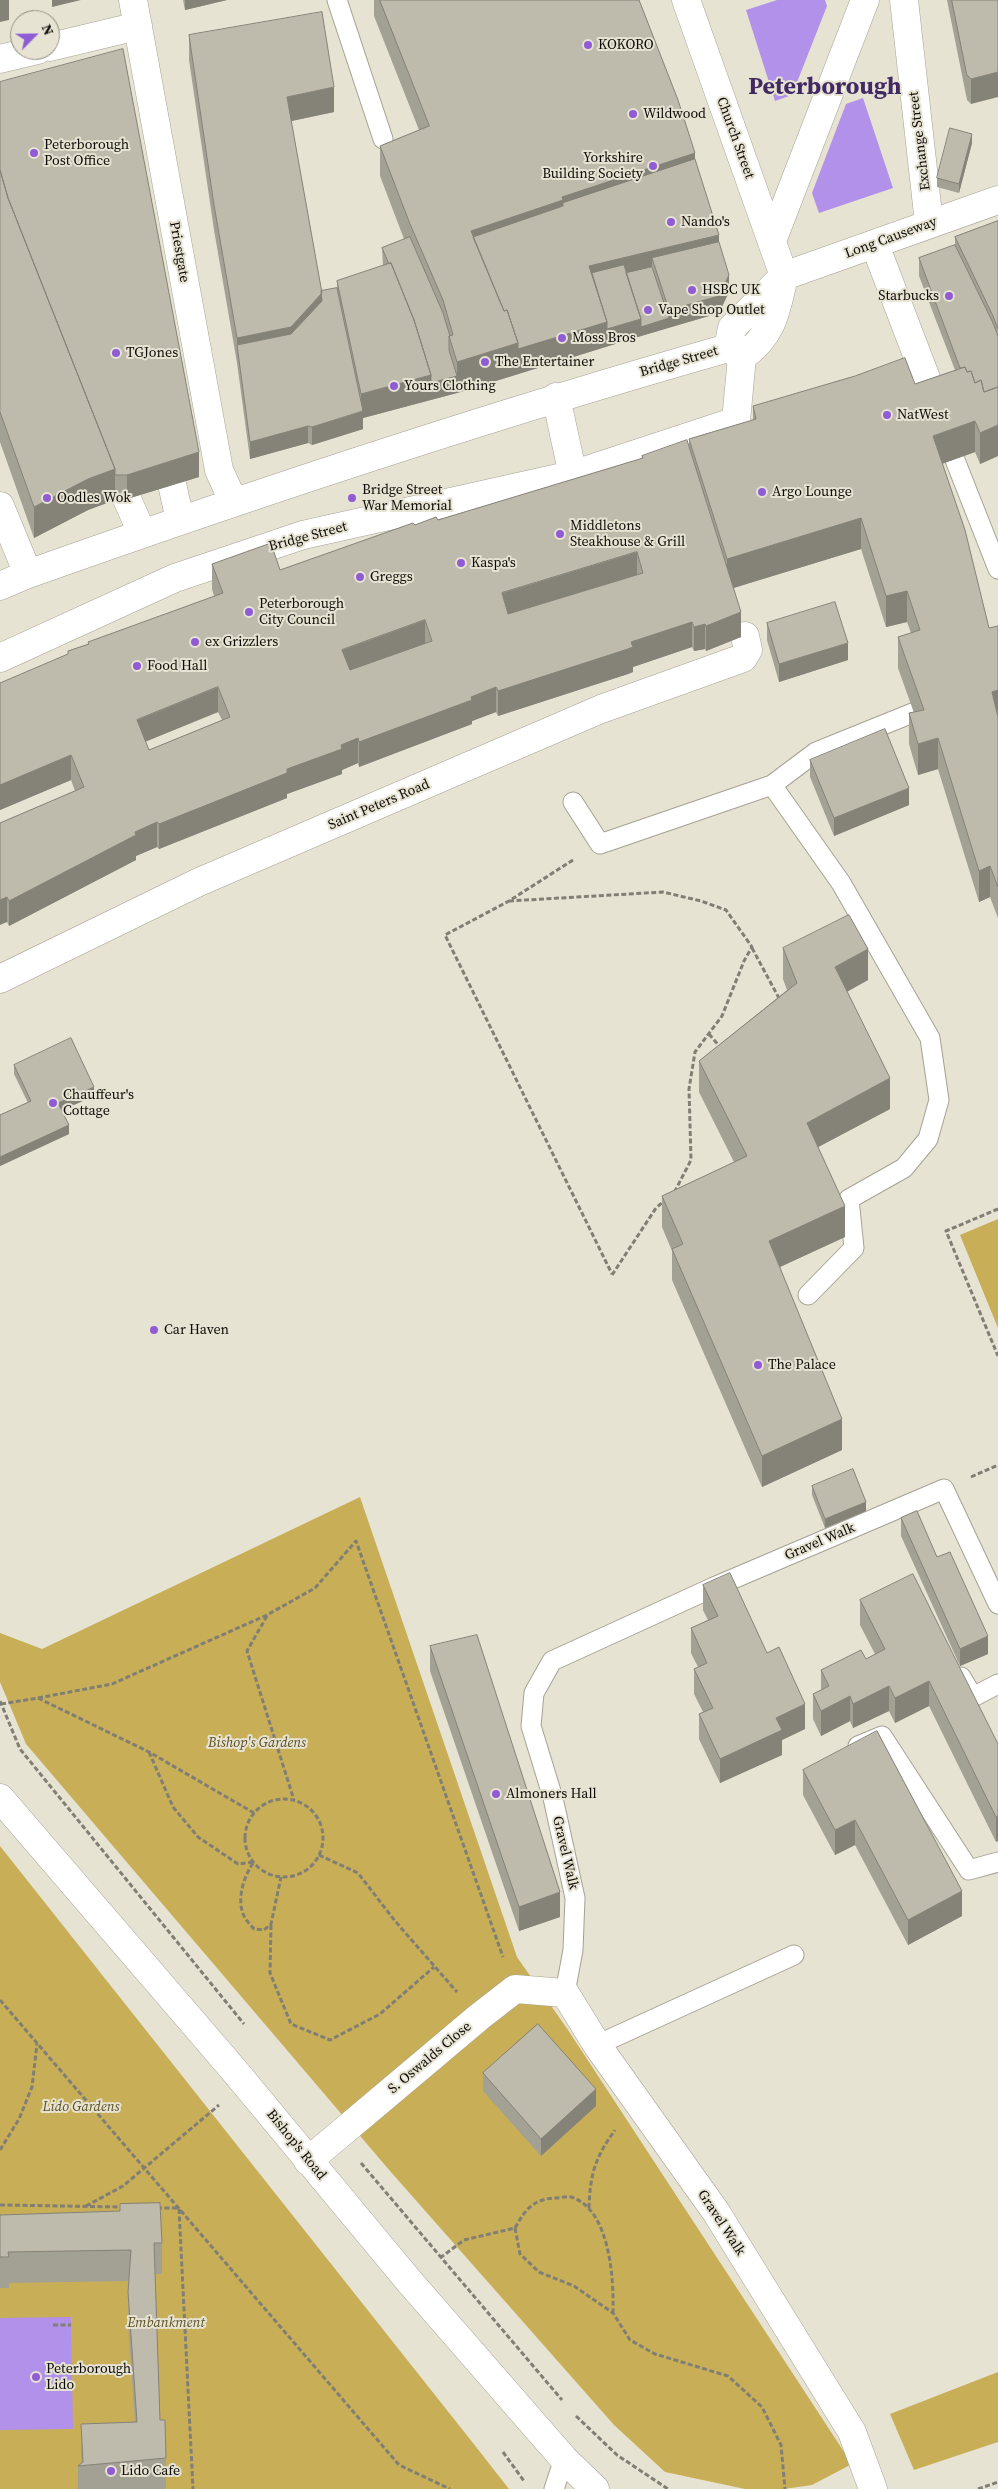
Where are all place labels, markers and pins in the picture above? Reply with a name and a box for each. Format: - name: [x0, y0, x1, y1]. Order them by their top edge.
- place label: KOKORO: [598, 37, 654, 53]
- marker: KOKORO: [582, 39, 594, 51]
- place label: Wildwood: [643, 106, 706, 122]
- marker: Wildwood: [627, 108, 639, 120]
- place label: Peterborough Post Office: [44, 137, 129, 170]
- marker: Peterborough Post Office: [28, 147, 40, 159]
- place label: Yorkshire Building Society: [542, 150, 643, 182]
- marker: Yorkshire Building Society: [647, 160, 659, 172]
- place label: Nando's: [681, 214, 730, 230]
- marker: Nando's: [665, 216, 677, 228]
- place label: HSBC UK: [702, 282, 760, 298]
- marker: HSBC UK: [686, 284, 698, 296]
- place label: Starbucks: [878, 288, 939, 304]
- marker: Starbucks: [943, 290, 955, 302]
- place label: Vape Shop Outlet: [658, 302, 765, 318]
- marker: Vape Shop Outlet: [642, 304, 654, 316]
- place label: Moss Bros: [572, 330, 636, 346]
- marker: Moss Bros: [556, 332, 568, 344]
- place label: TGJones: [126, 345, 178, 361]
- marker: TGJones: [110, 347, 122, 359]
- place label: The Entertainer: [495, 354, 594, 370]
- marker: The Entertainer: [479, 356, 491, 368]
- place label: Yours Clothing: [404, 378, 496, 394]
- marker: Yours Clothing: [388, 380, 400, 392]
- place label: NatWest: [897, 407, 949, 423]
- marker: NatWest: [881, 409, 893, 421]
- place label: Bridge Street War Memorial: [362, 482, 452, 514]
- place label: Argo Lounge: [772, 484, 852, 500]
- marker: Argo Lounge: [756, 486, 768, 498]
- place label: Oodles Wok: [57, 490, 131, 506]
- marker: Oodles Wok: [41, 492, 53, 504]
- marker: Bridge Street War Memorial: [346, 492, 358, 504]
- place label: Middletons Steakhouse & Grill: [570, 518, 685, 550]
- marker: Middletons Steakhouse & Grill: [554, 528, 566, 540]
- place label: Kaspa's: [471, 555, 516, 571]
- marker: Kaspa's: [455, 557, 467, 569]
- place label: Greggs: [370, 569, 413, 585]
- marker: Greggs: [354, 571, 366, 583]
- place label: Peterborough City Council: [259, 596, 344, 628]
- marker: Peterborough City Council: [243, 606, 255, 618]
- place label: ex Grizzlers: [205, 634, 278, 650]
- marker: ex Grizzlers: [189, 636, 201, 648]
- place label: Food Hall: [147, 658, 207, 674]
- marker: Food Hall: [131, 660, 143, 672]
- place label: Chauffeur's Cottage: [63, 1087, 134, 1120]
- marker: Chauffeur's Cottage: [47, 1097, 59, 1109]
- place label: Car Haven: [164, 1322, 229, 1338]
- marker: Car Haven: [148, 1324, 160, 1336]
- place label: The Palace: [768, 1357, 836, 1373]
- marker: The Palace: [752, 1359, 764, 1371]
- place label: Almoners Hall: [506, 1786, 597, 1802]
- marker: Almoners Hall: [490, 1788, 502, 1800]
- place label: Peterborough Lido: [46, 2361, 131, 2394]
- marker: Peterborough Lido: [30, 2371, 42, 2383]
- place label: Lido Cafe: [121, 2463, 180, 2479]
- marker: Lido Cafe: [105, 2465, 117, 2477]

